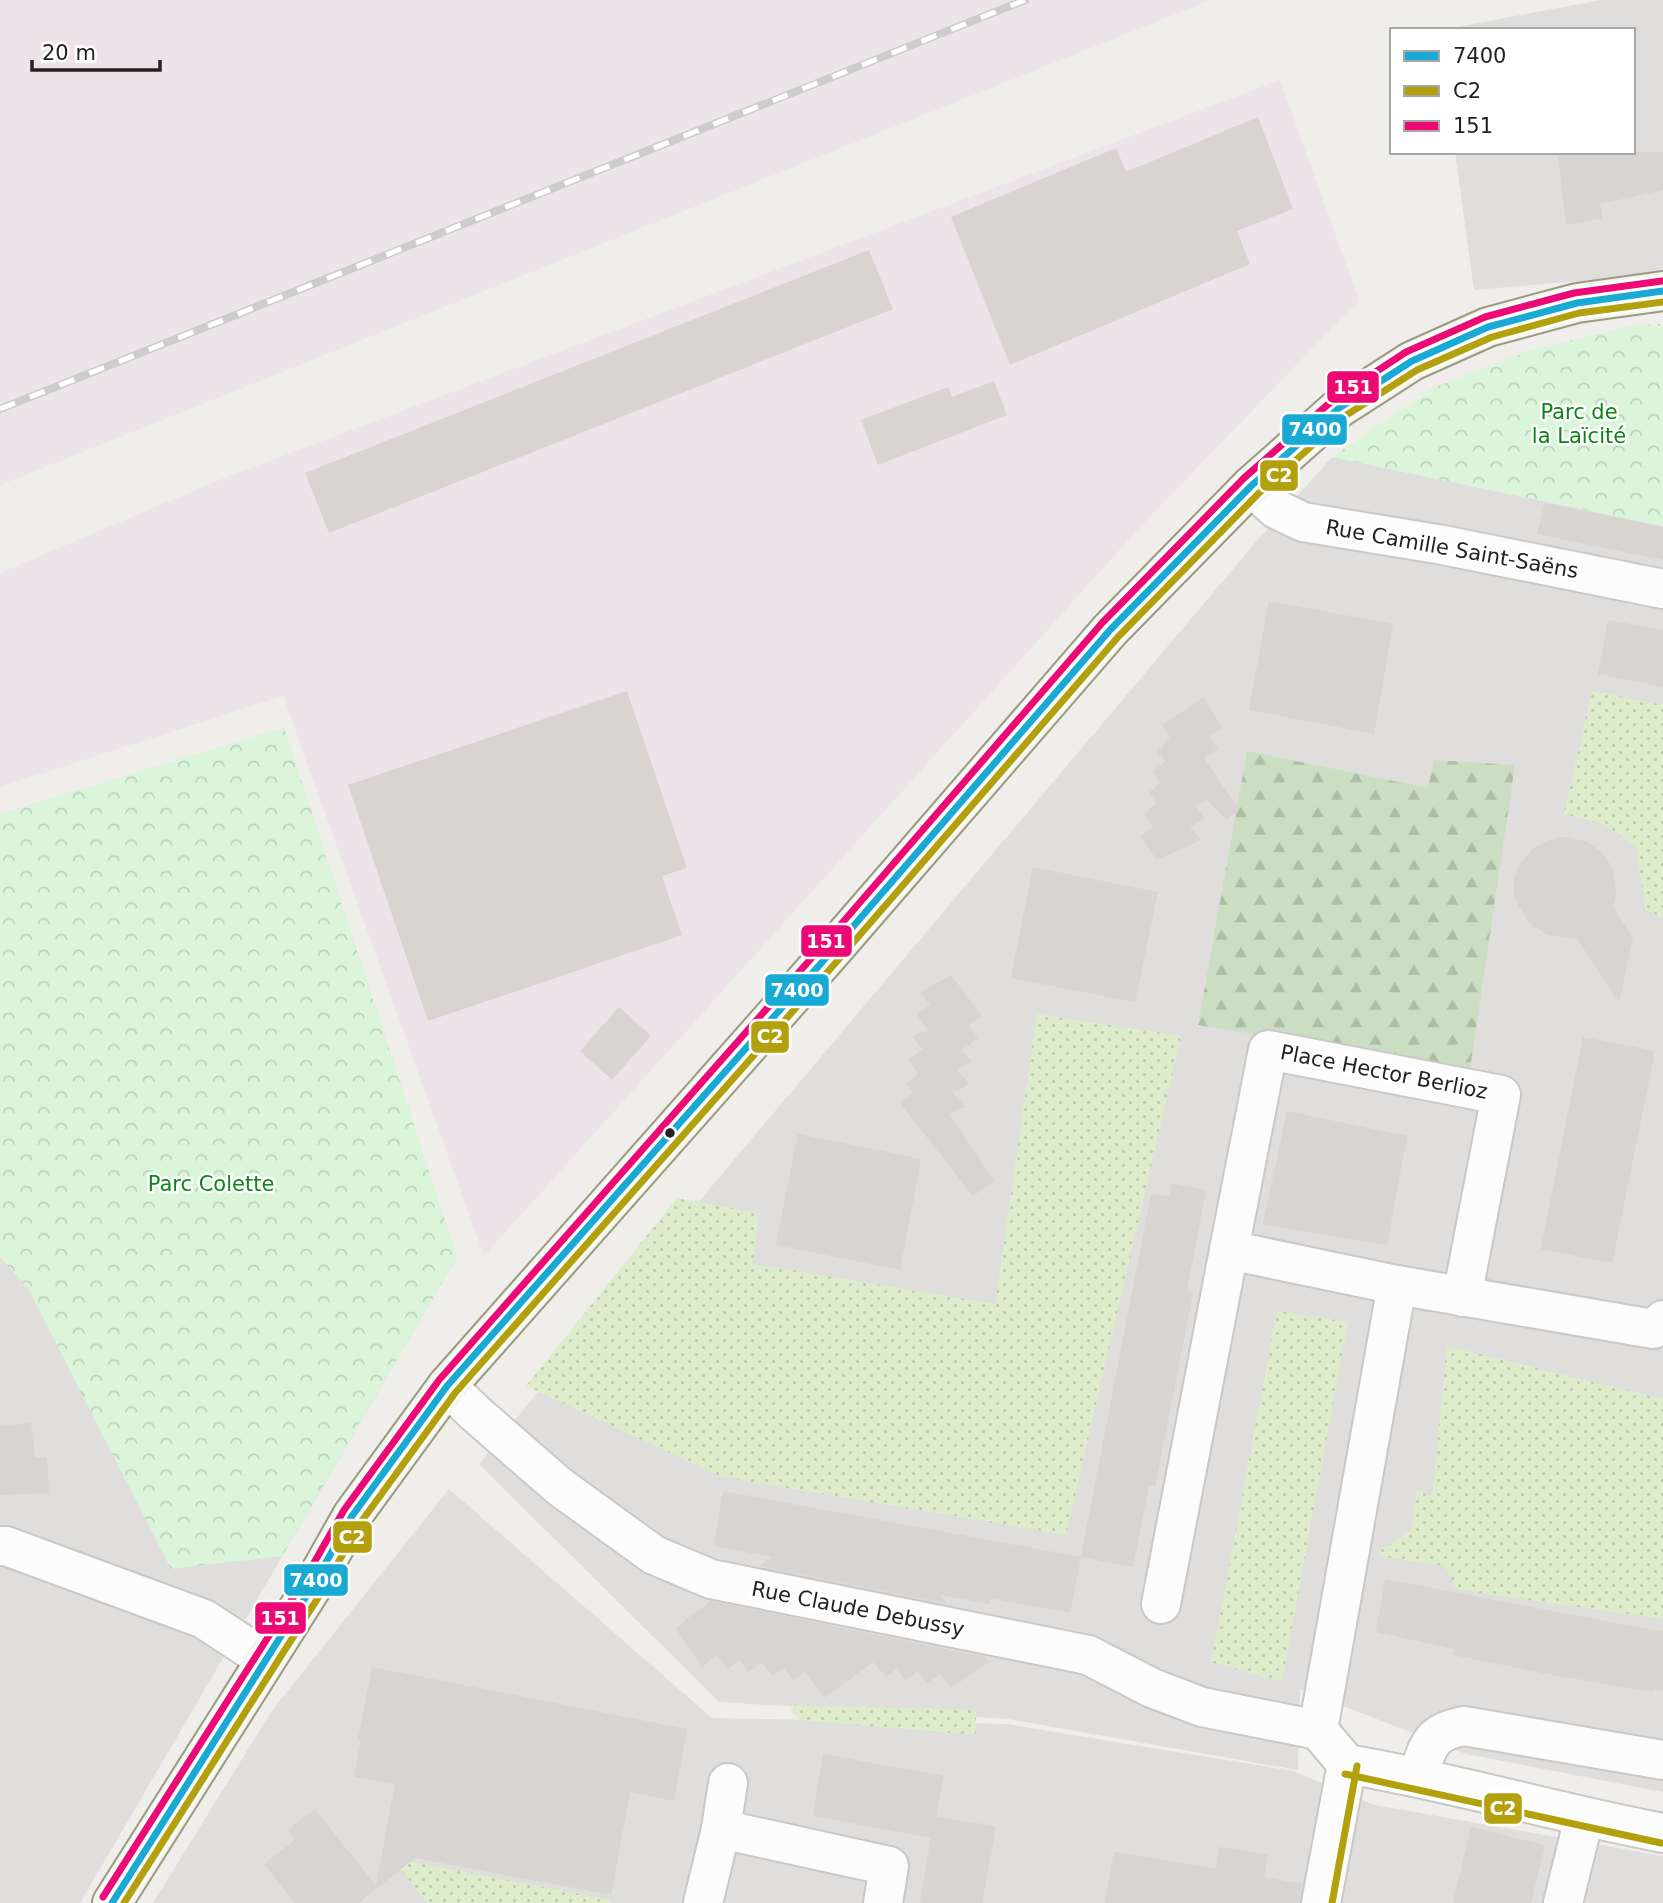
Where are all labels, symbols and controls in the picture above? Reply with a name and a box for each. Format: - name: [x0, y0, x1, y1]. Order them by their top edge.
- scale bar: [32, 28, 159, 72]
- legend: [1390, 28, 1635, 154]
- text: 20 m: [42, 41, 96, 65]
- text: 7400: [1453, 44, 1506, 68]
- text: C2: [1453, 79, 1481, 103]
- text: 151: [1453, 114, 1493, 138]
- line badge: 151: [1326, 370, 1380, 404]
- text: 151: [1333, 376, 1373, 398]
- park label: Parc de la Laïcité: [1532, 400, 1626, 448]
- line badge: 7400: [1281, 413, 1348, 446]
- text: 7400: [1289, 418, 1341, 440]
- line badge: C2: [1259, 459, 1299, 492]
- text: C2: [1265, 464, 1293, 486]
- street label: Rue Camille Saint-Saëns: [1324, 515, 1580, 583]
- line badge: 151: [800, 924, 853, 958]
- text: 151: [806, 930, 846, 952]
- line badge: 7400: [764, 973, 830, 1007]
- text: 7400: [771, 979, 823, 1001]
- line badge: C2: [750, 1020, 790, 1054]
- text: C2: [756, 1025, 784, 1047]
- street label: Place Hector Berlioz: [1278, 1040, 1490, 1104]
- unlabelled marker: [663, 1126, 677, 1140]
- park label: Parc Colette: [148, 1172, 274, 1196]
- line badge: C2: [332, 1520, 373, 1554]
- text: C2: [338, 1526, 366, 1548]
- line badge: 7400: [283, 1563, 349, 1597]
- text: 7400: [290, 1569, 342, 1591]
- street label: Rue Claude Debussy: [750, 1577, 966, 1641]
- line badge: 151: [254, 1601, 307, 1635]
- text: 151: [260, 1607, 300, 1629]
- line badge: C2: [1483, 1792, 1523, 1825]
- text: C2: [1489, 1797, 1517, 1819]

